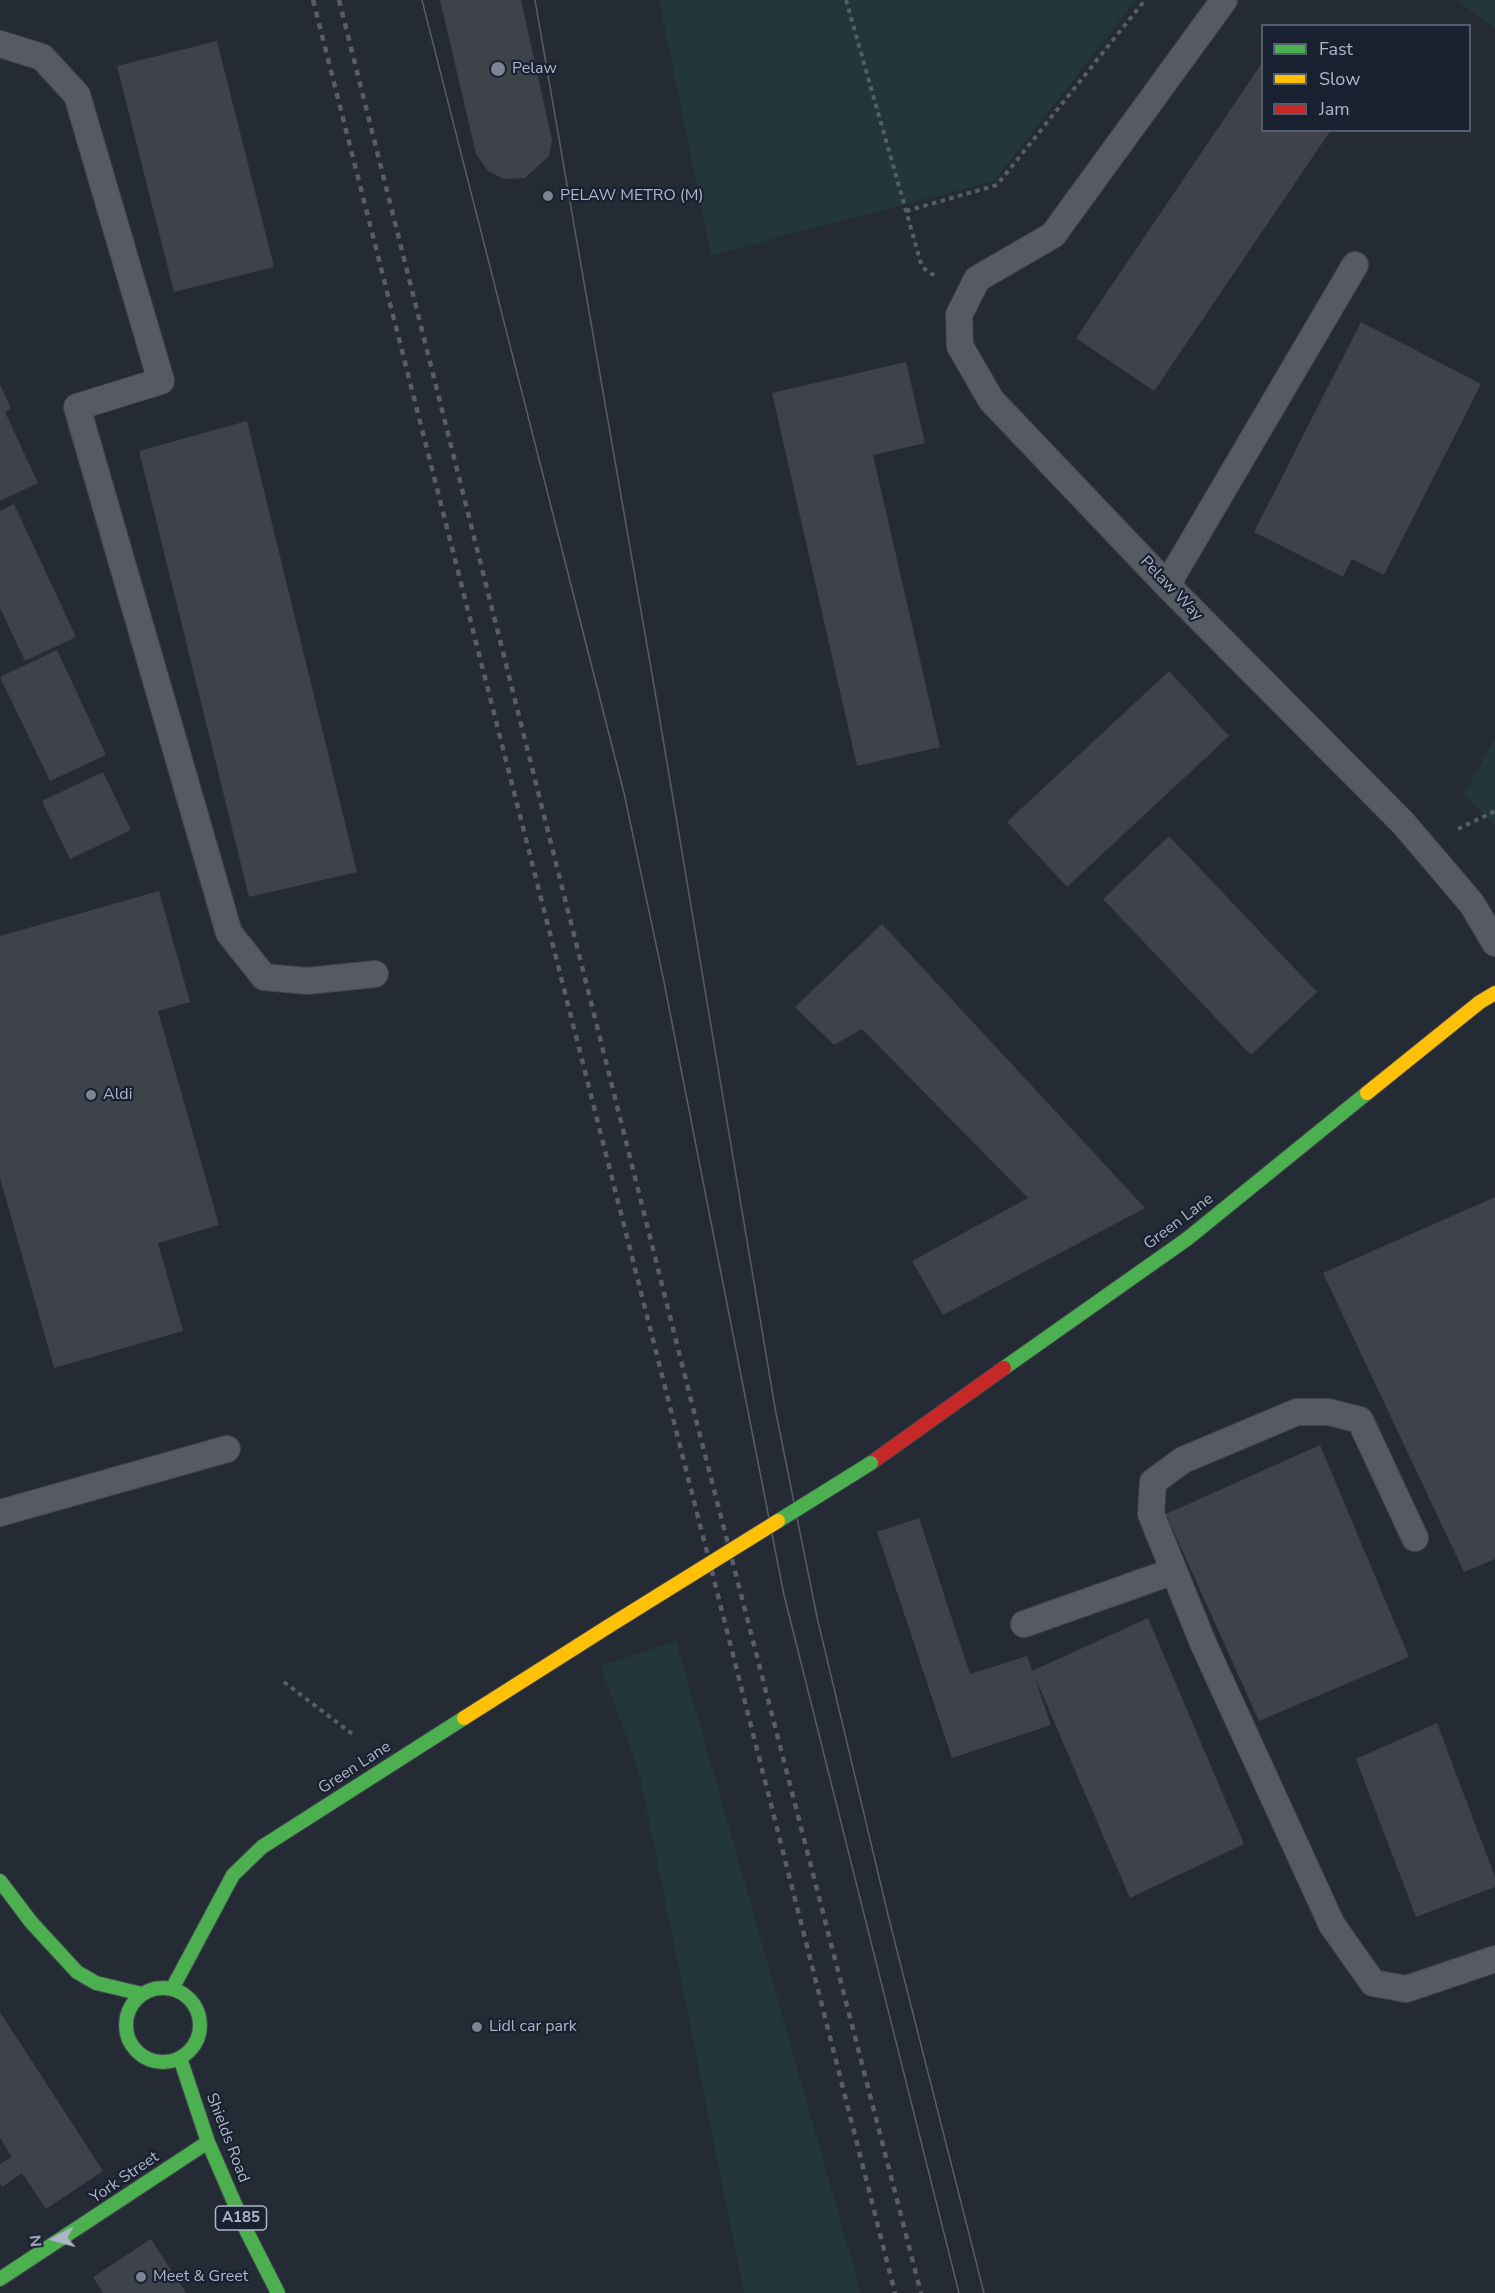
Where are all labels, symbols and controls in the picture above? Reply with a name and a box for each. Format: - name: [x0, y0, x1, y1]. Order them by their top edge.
- legend: [1261, 24, 1471, 132]
- text: Fast: [1319, 37, 1353, 61]
- place label: Pelaw: [512, 59, 557, 79]
- marker: Pelaw: [489, 60, 507, 78]
- text: Slow: [1319, 67, 1360, 91]
- text: Jam: [1319, 97, 1350, 121]
- place label: PELAW METRO (M): [560, 186, 704, 206]
- marker: PELAW METRO (M): [541, 189, 555, 203]
- street label: Pelaw Way: [1136, 553, 1206, 625]
- place label: Aldi: [103, 1085, 132, 1105]
- marker: Aldi: [84, 1088, 98, 1102]
- street label: Green Lane: [1140, 1190, 1218, 1254]
- street label: Green Lane: [315, 1738, 395, 1798]
- place label: Lidl car park: [489, 2017, 577, 2037]
- marker: Lidl car park: [470, 2020, 484, 2034]
- street label: Shields Road: [201, 2091, 253, 2185]
- street label: York Street: [87, 2148, 163, 2208]
- road number: A185: [216, 2206, 266, 2230]
- north arrow: [24, 2209, 84, 2269]
- text: N: [25, 2234, 48, 2248]
- place label: Meet & Greet: [153, 2267, 248, 2287]
- marker: Meet & Greet: [134, 2270, 148, 2284]

